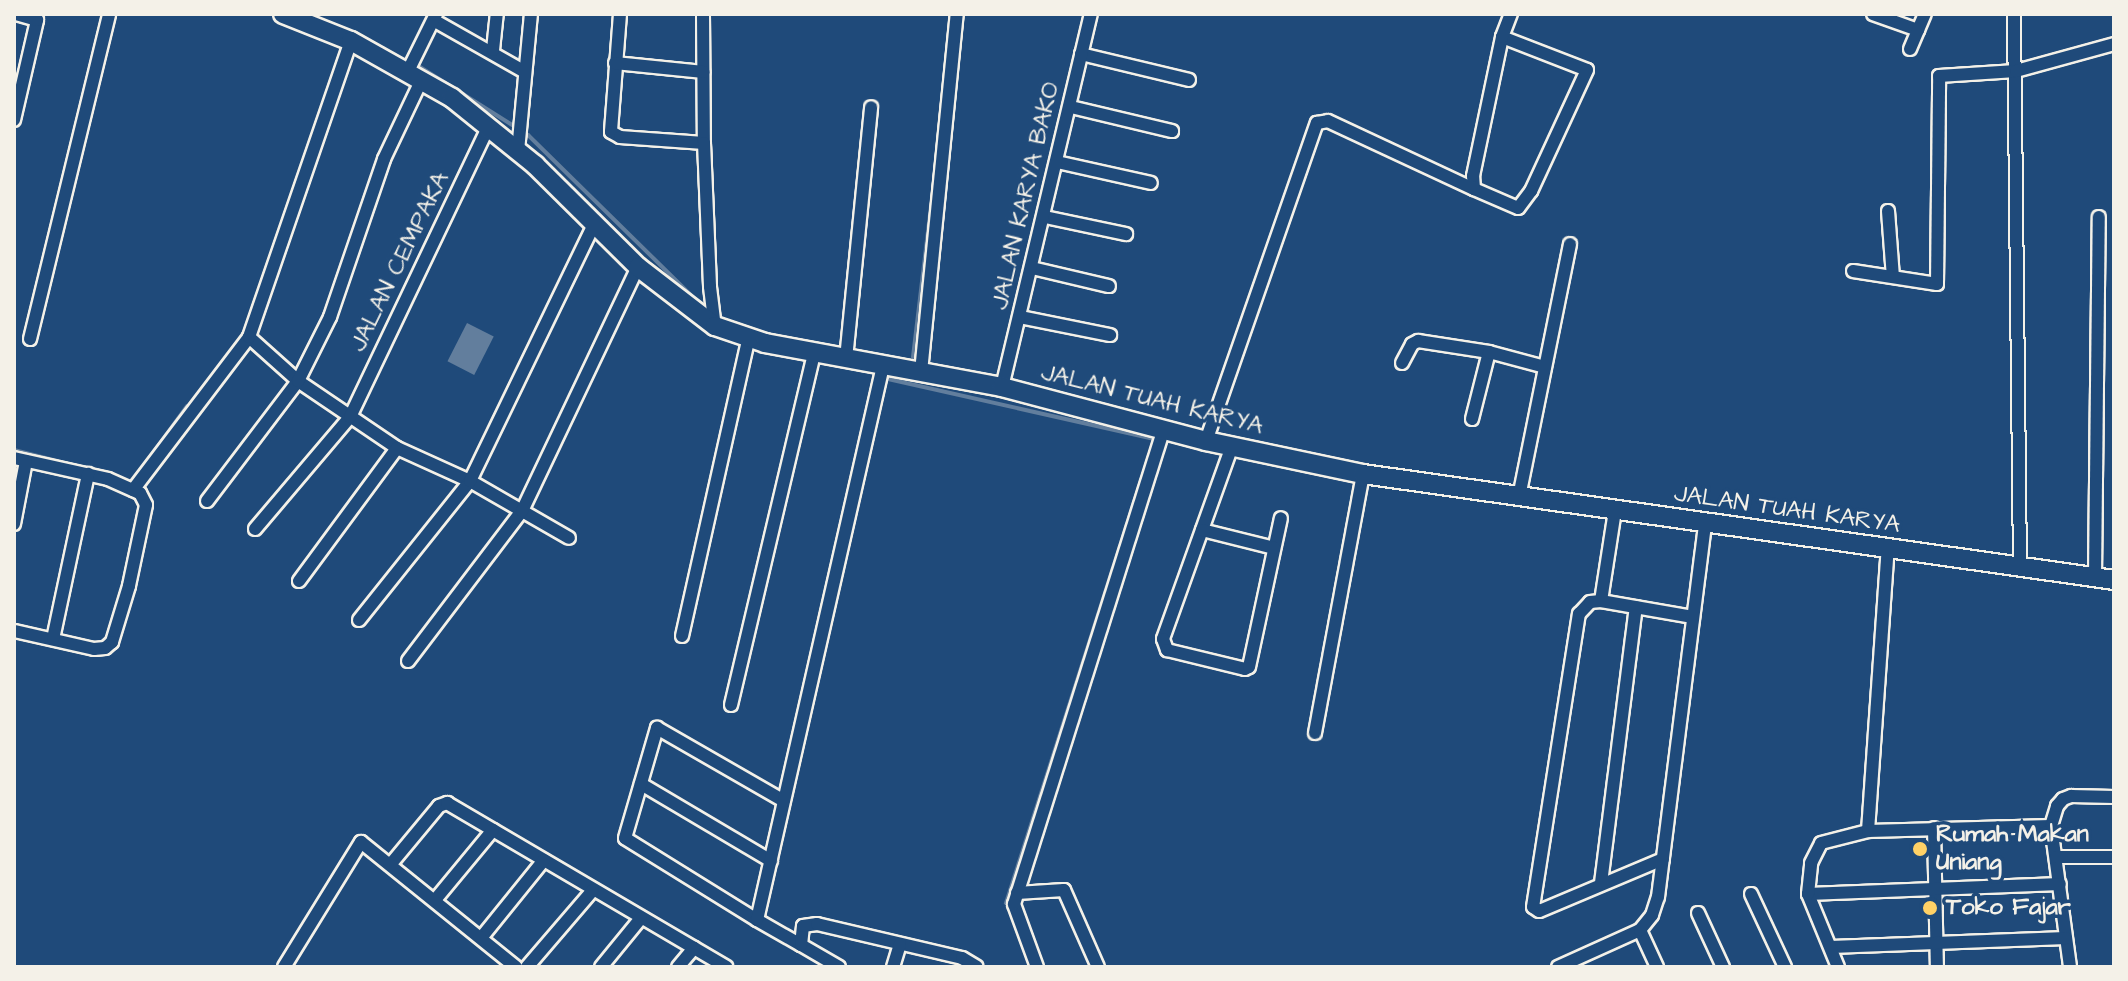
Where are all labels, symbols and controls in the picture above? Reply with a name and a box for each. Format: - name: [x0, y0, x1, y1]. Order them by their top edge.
- street label: JALAN KARYA BAKO: [986, 79, 1066, 313]
- street label: JALAN CEMPAKA: [344, 167, 456, 357]
- street label: JALAN TUAH KARYA: [1038, 358, 1266, 442]
- street label: JALAN TUAH KARYA: [1672, 480, 1902, 540]
- place label: Rumah Makan Uniang: [1936, 821, 2089, 877]
- marker: Rumah Makan Uniang: [1911, 840, 1929, 858]
- place label: Toko Fajar: [1946, 894, 2071, 922]
- marker: Toko Fajar: [1921, 899, 1939, 917]

